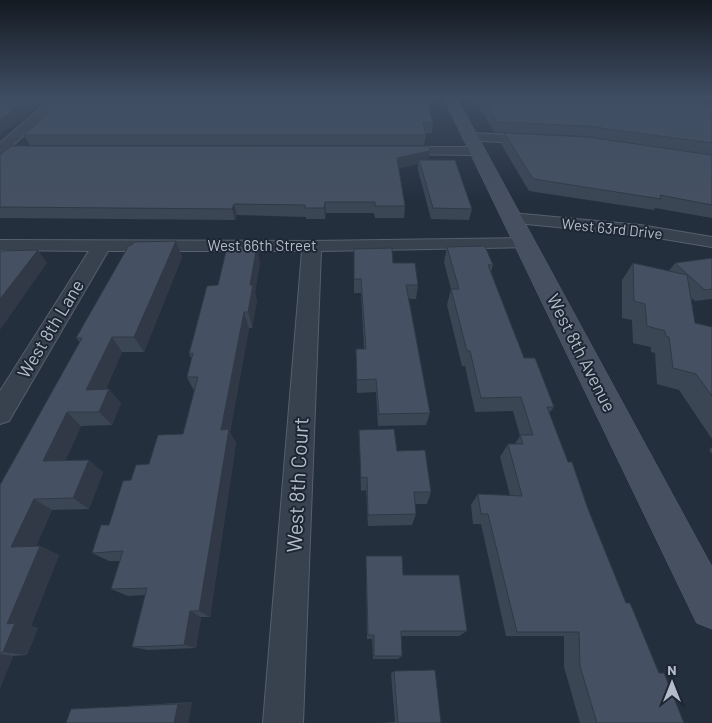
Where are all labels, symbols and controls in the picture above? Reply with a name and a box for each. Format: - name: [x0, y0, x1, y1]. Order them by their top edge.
- street label: West 63rd Drive: [561, 214, 663, 242]
- street label: West 66th Street: [208, 236, 316, 254]
- street label: West 8th Lane: [12, 275, 88, 382]
- street label: West 8th Avenue: [543, 290, 621, 415]
- street label: West 8th Court: [280, 417, 313, 553]
- north arrow: [647, 658, 697, 708]
- text: N: [667, 661, 677, 678]

